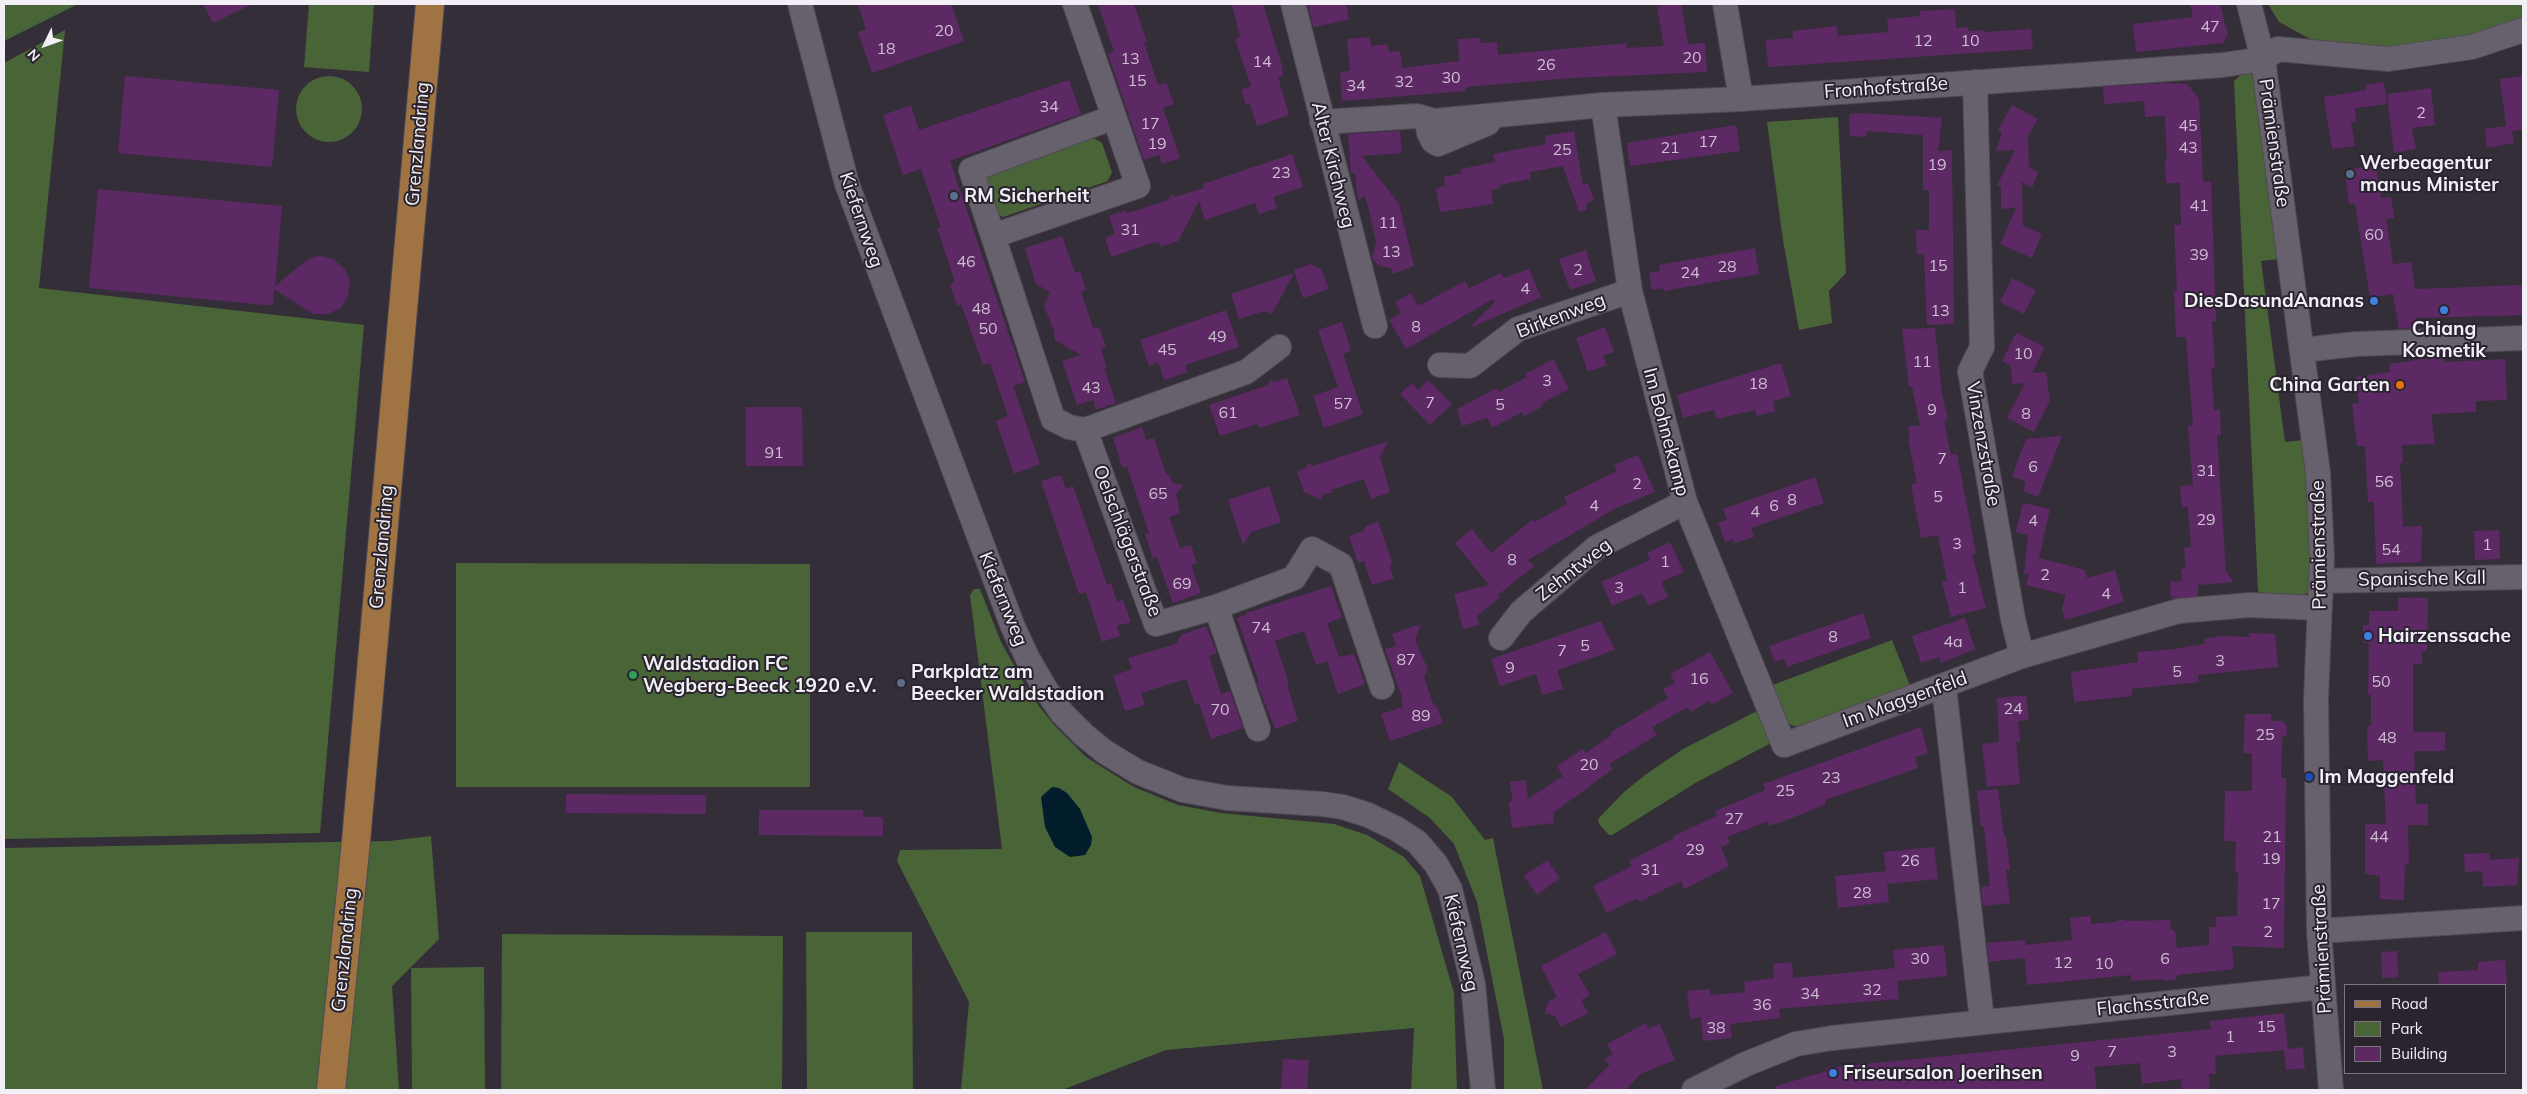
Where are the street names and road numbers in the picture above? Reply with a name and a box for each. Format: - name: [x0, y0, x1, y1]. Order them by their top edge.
- street label: Fronhofstraße: [1823, 72, 1949, 104]
- street label: Prämienstraße: [2254, 77, 2294, 209]
- street label: Grenzlandring: [401, 81, 435, 207]
- street label: Alter Kirchweg: [1306, 100, 1360, 230]
- street label: Kiefernweg: [834, 169, 888, 271]
- street label: Birkenweg: [1513, 289, 1609, 343]
- street label: Im Bohnekamp: [1638, 365, 1694, 499]
- street label: Vinzenzstraße: [1961, 380, 2005, 508]
- street label: Oelschlägerstraße: [1088, 462, 1166, 620]
- street label: Prämienstraße: [2306, 480, 2332, 610]
- street label: Grenzlandring: [365, 484, 399, 610]
- street label: Zehntweg: [1532, 534, 1616, 606]
- street label: Kiefernweg: [974, 549, 1032, 649]
- street label: Spanische Kall: [2358, 566, 2486, 592]
- street label: Im Maggenfeld: [1840, 667, 1970, 733]
- street label: Prämienstraße: [2307, 884, 2337, 1014]
- street label: Grenzlandring: [327, 887, 363, 1013]
- street label: Kiefernweg: [1439, 892, 1483, 994]
- street label: Flachsstraße: [2096, 987, 2210, 1021]

